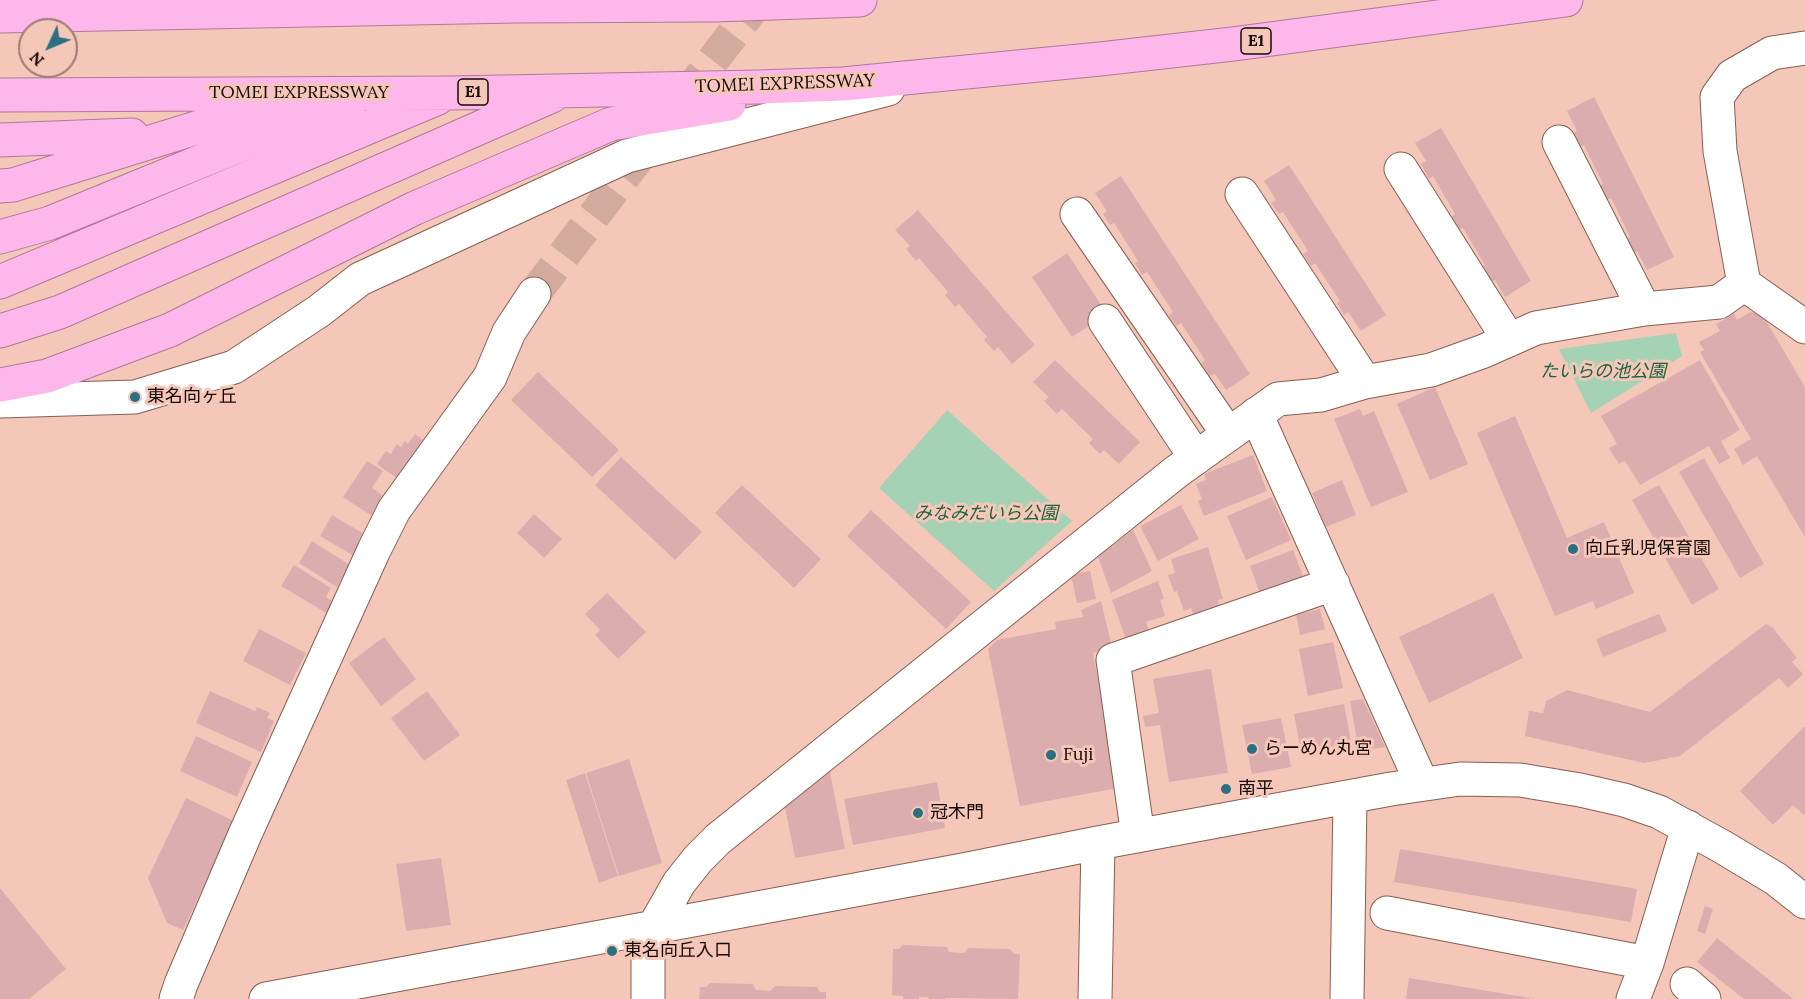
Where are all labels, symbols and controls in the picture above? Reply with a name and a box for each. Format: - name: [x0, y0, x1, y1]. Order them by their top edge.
- north arrow: [18, 18, 78, 78]
- road number: E1: [1241, 28, 1271, 54]
- text: N: [25, 48, 48, 71]
- street label: TOMEI EXPRESSWAY: [695, 70, 875, 98]
- road number: E1: [458, 79, 488, 105]
- street label: TOMEI EXPRESSWAY: [209, 82, 389, 104]
- park label: たいらの池公園: [1540, 361, 1666, 383]
- place label: 東名向ヶ丘: [147, 386, 237, 408]
- marker: 東名向ヶ丘: [128, 390, 142, 404]
- park label: みなみだいら公園: [914, 503, 1058, 525]
- place label: 向丘乳児保育園: [1585, 538, 1711, 560]
- marker: 向丘乳児保育園: [1566, 542, 1580, 556]
- place label: らーめん丸宮: [1264, 738, 1372, 760]
- marker: らーめん丸宮: [1245, 742, 1259, 756]
- place label: Fuji: [1063, 744, 1093, 766]
- marker: Fuji: [1044, 748, 1058, 762]
- place label: 南平: [1238, 778, 1274, 800]
- marker: 南平: [1219, 782, 1233, 796]
- place label: 冠木門: [930, 802, 984, 824]
- marker: 冠木門: [911, 806, 925, 820]
- place label: 東名向丘入口: [624, 940, 732, 962]
- marker: 東名向丘入口: [605, 944, 619, 958]

